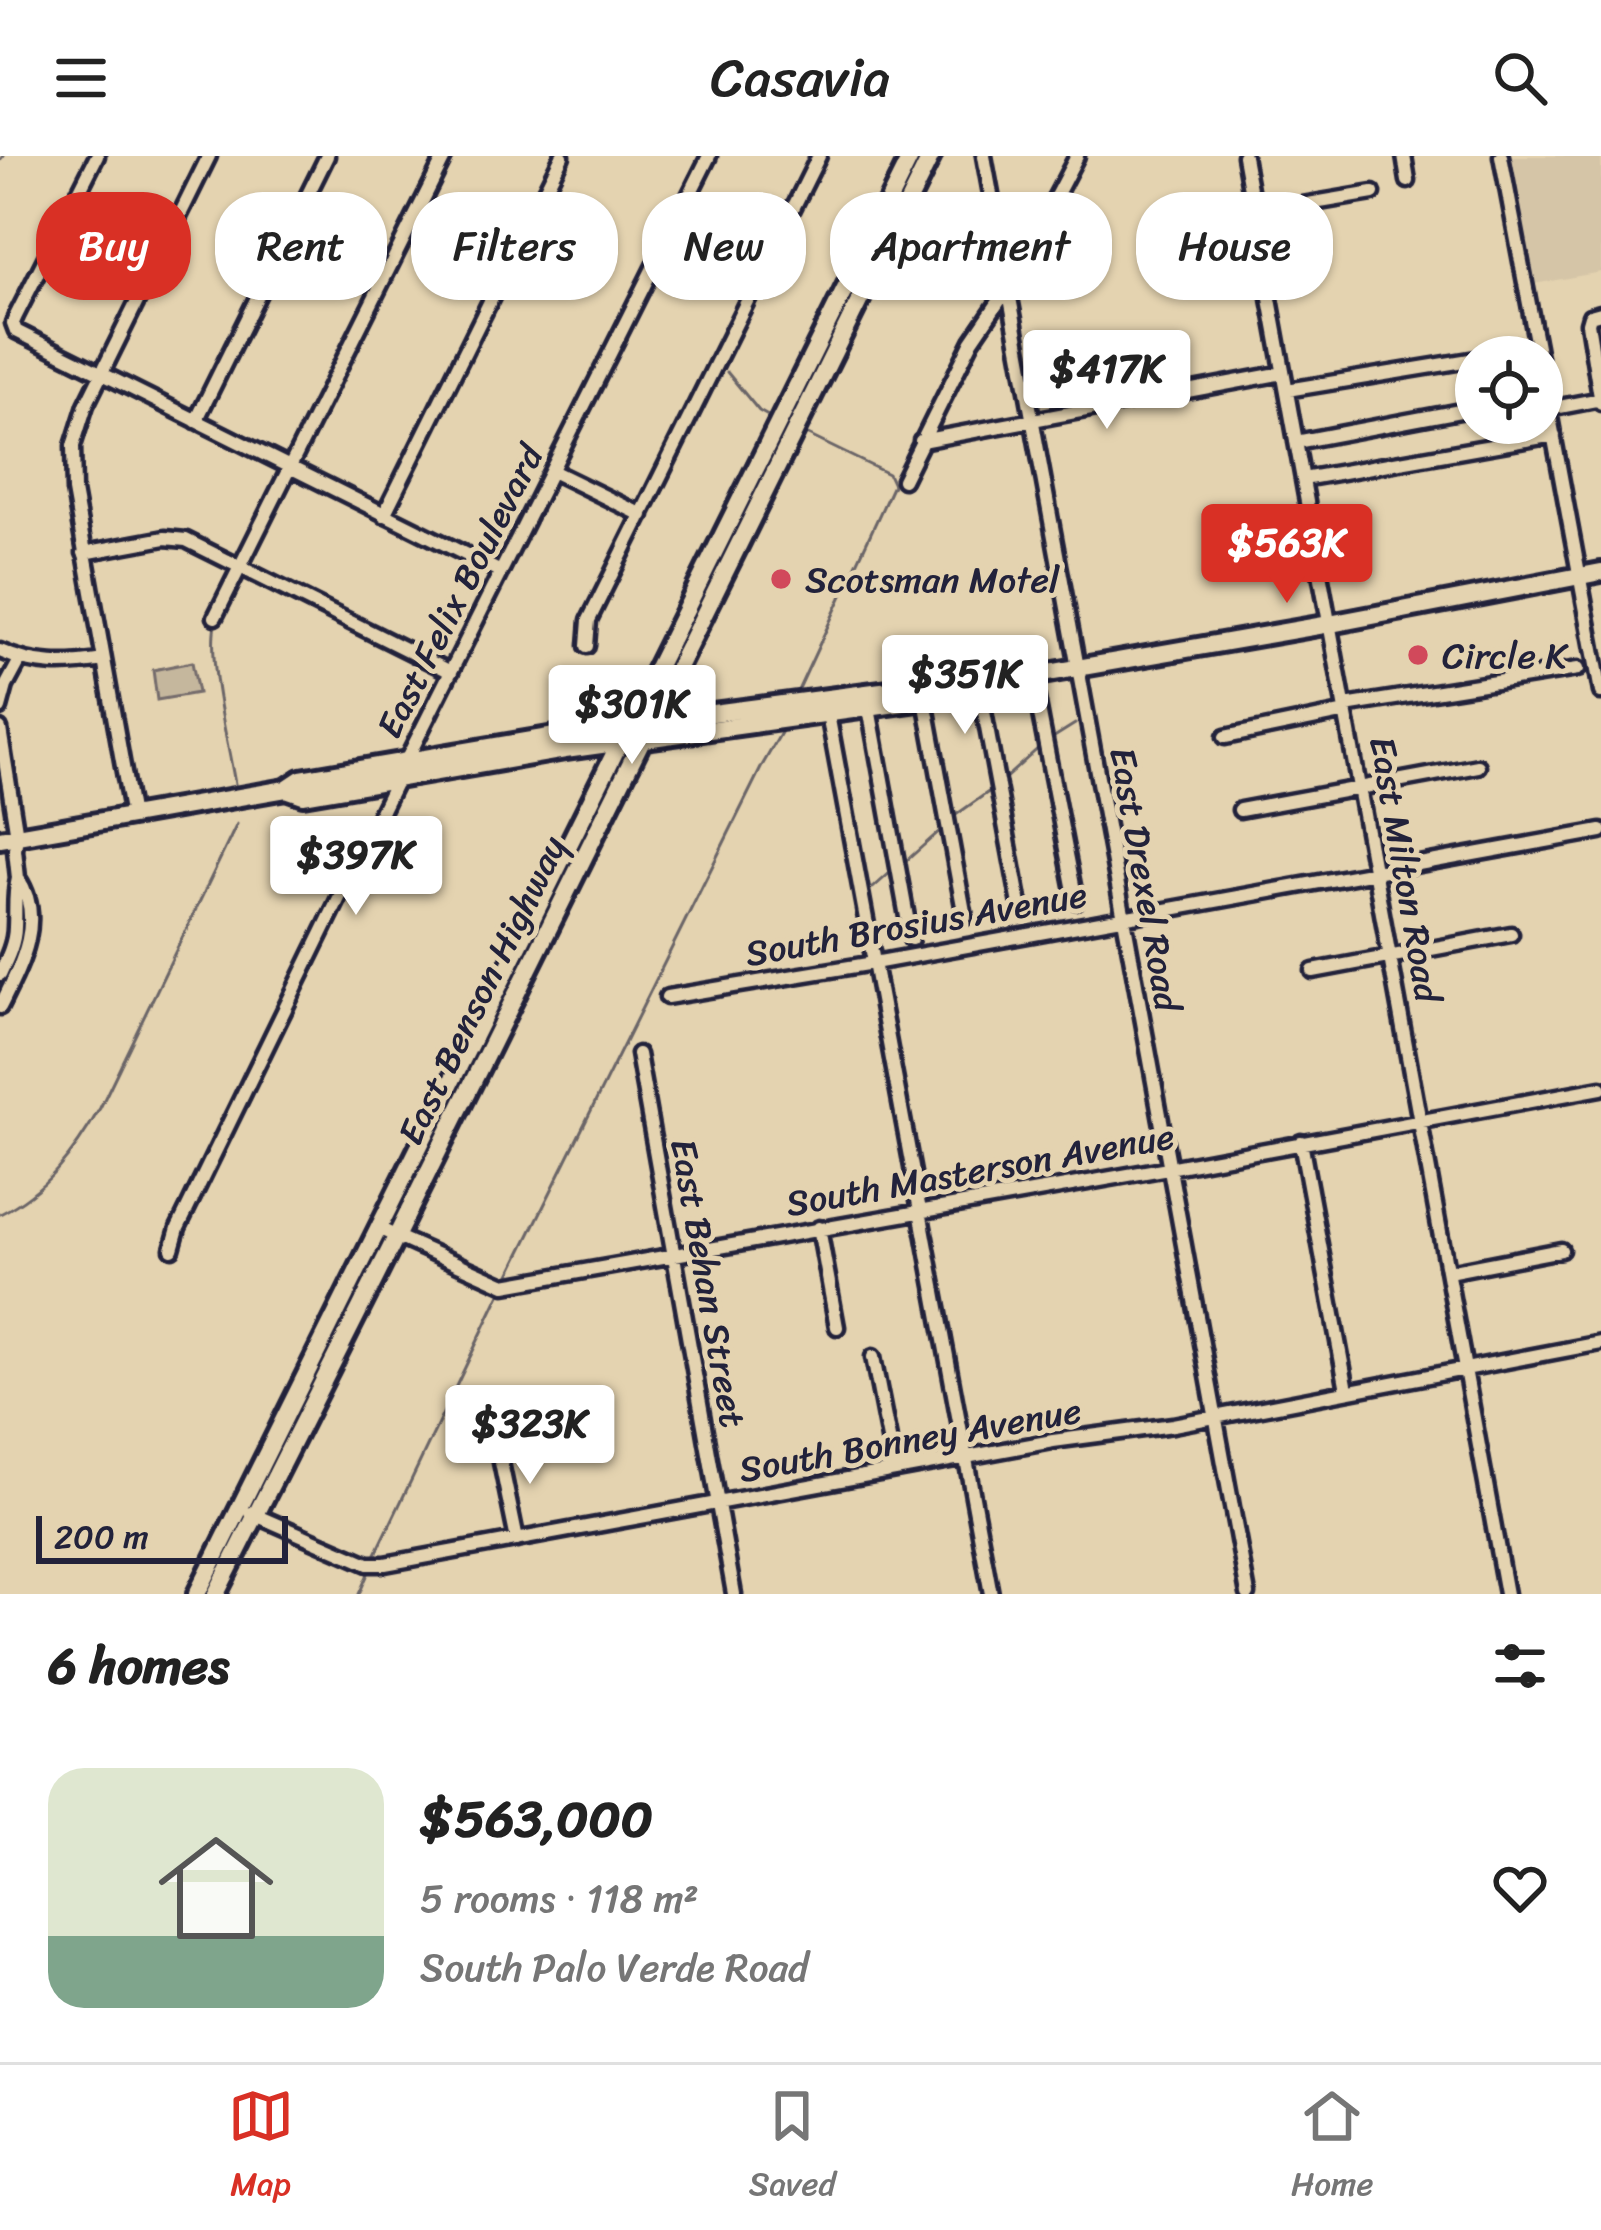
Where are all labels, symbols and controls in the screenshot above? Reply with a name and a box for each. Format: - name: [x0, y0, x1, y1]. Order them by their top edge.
- text: Casavia: [711, 30, 890, 126]
- icon: menu: [48, 45, 114, 111]
- icon: search: [1487, 45, 1553, 111]
- chip: Buy: [36, 192, 191, 300]
- chip: Rent: [215, 192, 387, 300]
- chip: Filters: [411, 192, 618, 300]
- chip: New: [642, 192, 806, 300]
- chip: Apartment: [830, 192, 1112, 300]
- chip: House: [1136, 192, 1333, 300]
- pin: $417K: [1023, 330, 1191, 432]
- text: $417K: [1050, 334, 1164, 403]
- map controls: [1455, 336, 1563, 444]
- button: locate: [1455, 336, 1563, 444]
- street label: East Felix Boulevard: [358, 431, 563, 750]
- pin: $563K: [1203, 504, 1371, 606]
- text: $563K: [1228, 508, 1346, 577]
- place label: Scotsman Motel: [805, 548, 1060, 612]
- marker: Scotsman Motel: [768, 566, 794, 592]
- place label: Circle K: [1442, 624, 1569, 688]
- pin: $351K: [881, 635, 1049, 737]
- text: $351K: [909, 639, 1021, 708]
- marker: Circle K: [1405, 642, 1431, 668]
- pin: $301K: [548, 665, 716, 767]
- text: $301K: [576, 669, 688, 738]
- street label: East Milton Road: [1350, 731, 1460, 1009]
- street label: East Drexel Road: [1090, 742, 1200, 1018]
- pin: $397K: [272, 816, 440, 918]
- text: $397K: [297, 820, 415, 889]
- street label: East Benson Highway: [379, 824, 585, 1156]
- street label: South Brosius Avenue: [740, 862, 1092, 986]
- street label: South Masterson Avenue: [781, 1104, 1180, 1236]
- street label: East Behan Street: [651, 1134, 765, 1433]
- street label: South Bonney Avenue: [734, 1378, 1086, 1502]
- pin: $323K: [446, 1385, 614, 1487]
- text: $323K: [472, 1389, 588, 1458]
- text: 200 m: [54, 1508, 149, 1566]
- scale bar: [36, 1510, 288, 1563]
- text: 6 homes: [48, 1621, 229, 1711]
- icon: filters: [1487, 1633, 1553, 1699]
- text: $563,000: [420, 1774, 653, 1864]
- icon: home: [144, 1816, 288, 1960]
- icon: heart: [1487, 1855, 1553, 1921]
- text: 5 rooms · 118 m²: [420, 1864, 699, 1933]
- text: South Palo Verde Road: [420, 1933, 809, 2002]
- tab: Map: [228, 2083, 294, 2213]
- tab: Saved: [749, 2083, 836, 2213]
- tab: Home: [1291, 2083, 1373, 2213]

